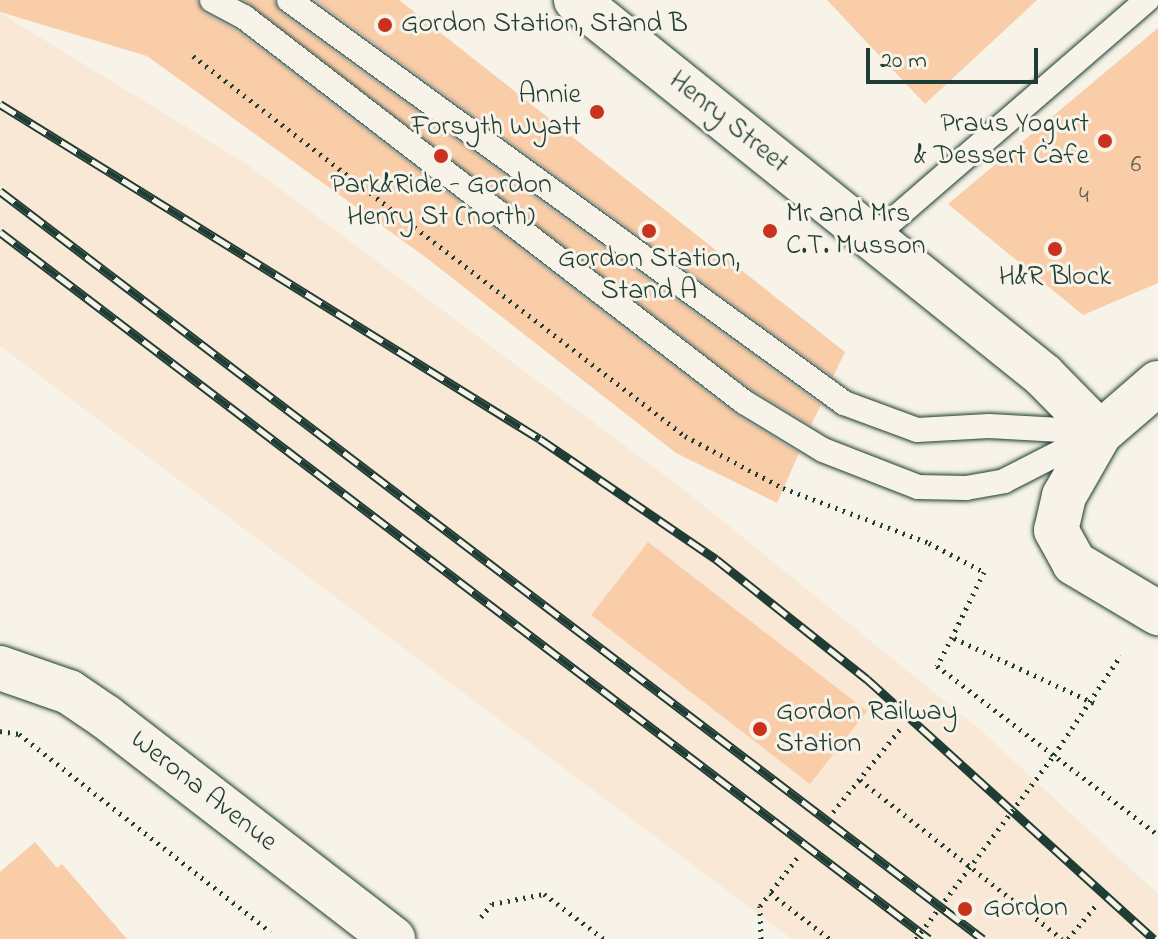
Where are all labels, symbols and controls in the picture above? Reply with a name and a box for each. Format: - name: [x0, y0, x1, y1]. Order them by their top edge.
- place label: Gordon Station, Stand B: [401, 8, 688, 42]
- marker: Gordon Station, Stand B: [376, 16, 394, 34]
- scale bar: [870, 32, 1042, 82]
- text: 20 m: [880, 44, 927, 79]
- street label: Henry Street: [661, 64, 795, 182]
- place label: Annie Forsyth Wyatt: [411, 79, 581, 145]
- marker: Annie Forsyth Wyatt: [588, 103, 606, 121]
- place label: Praus Yogurt & Dessert Cafe: [914, 108, 1089, 174]
- marker: Praus Yogurt & Dessert Cafe: [1096, 132, 1114, 150]
- marker: Park&Ride - Gordon Henry St (north): [432, 147, 450, 165]
- house number: 6: [1131, 152, 1141, 180]
- place label: Park&Ride - Gordon Henry St (north): [330, 169, 552, 235]
- house number: 4: [1079, 183, 1089, 211]
- place label: Mr and Mrs C.T. Musson: [786, 198, 926, 264]
- marker: Gordon Station, Stand A: [640, 222, 658, 240]
- marker: Mr and Mrs C.T. Musson: [761, 222, 779, 240]
- marker: H&R Block: [1046, 240, 1064, 258]
- place label: Gordon Station, Stand A: [558, 243, 740, 309]
- place label: H&R Block: [999, 261, 1111, 295]
- place label: Gordon Railway Station: [776, 696, 957, 762]
- marker: Gordon Railway Station: [751, 720, 769, 738]
- street label: Werona Avenue: [123, 724, 283, 860]
- place label: Gordon: [983, 892, 1068, 926]
- marker: Gordon: [954, 898, 976, 920]

